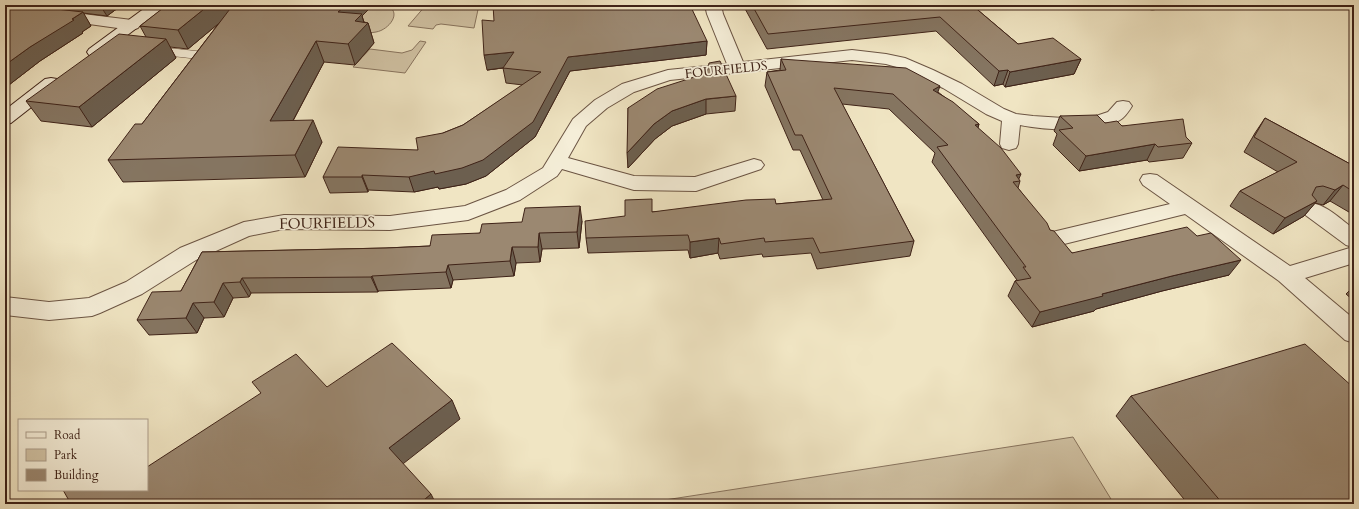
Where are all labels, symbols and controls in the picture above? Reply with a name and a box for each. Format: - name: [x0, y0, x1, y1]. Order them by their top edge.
- street label: FOURFIELDS: [684, 57, 768, 83]
- street label: FOURFIELDS: [279, 212, 375, 234]
- legend: [18, 419, 148, 491]
- text: Road: [54, 427, 81, 443]
- text: Park: [54, 447, 78, 463]
- text: Building: [54, 467, 99, 483]

